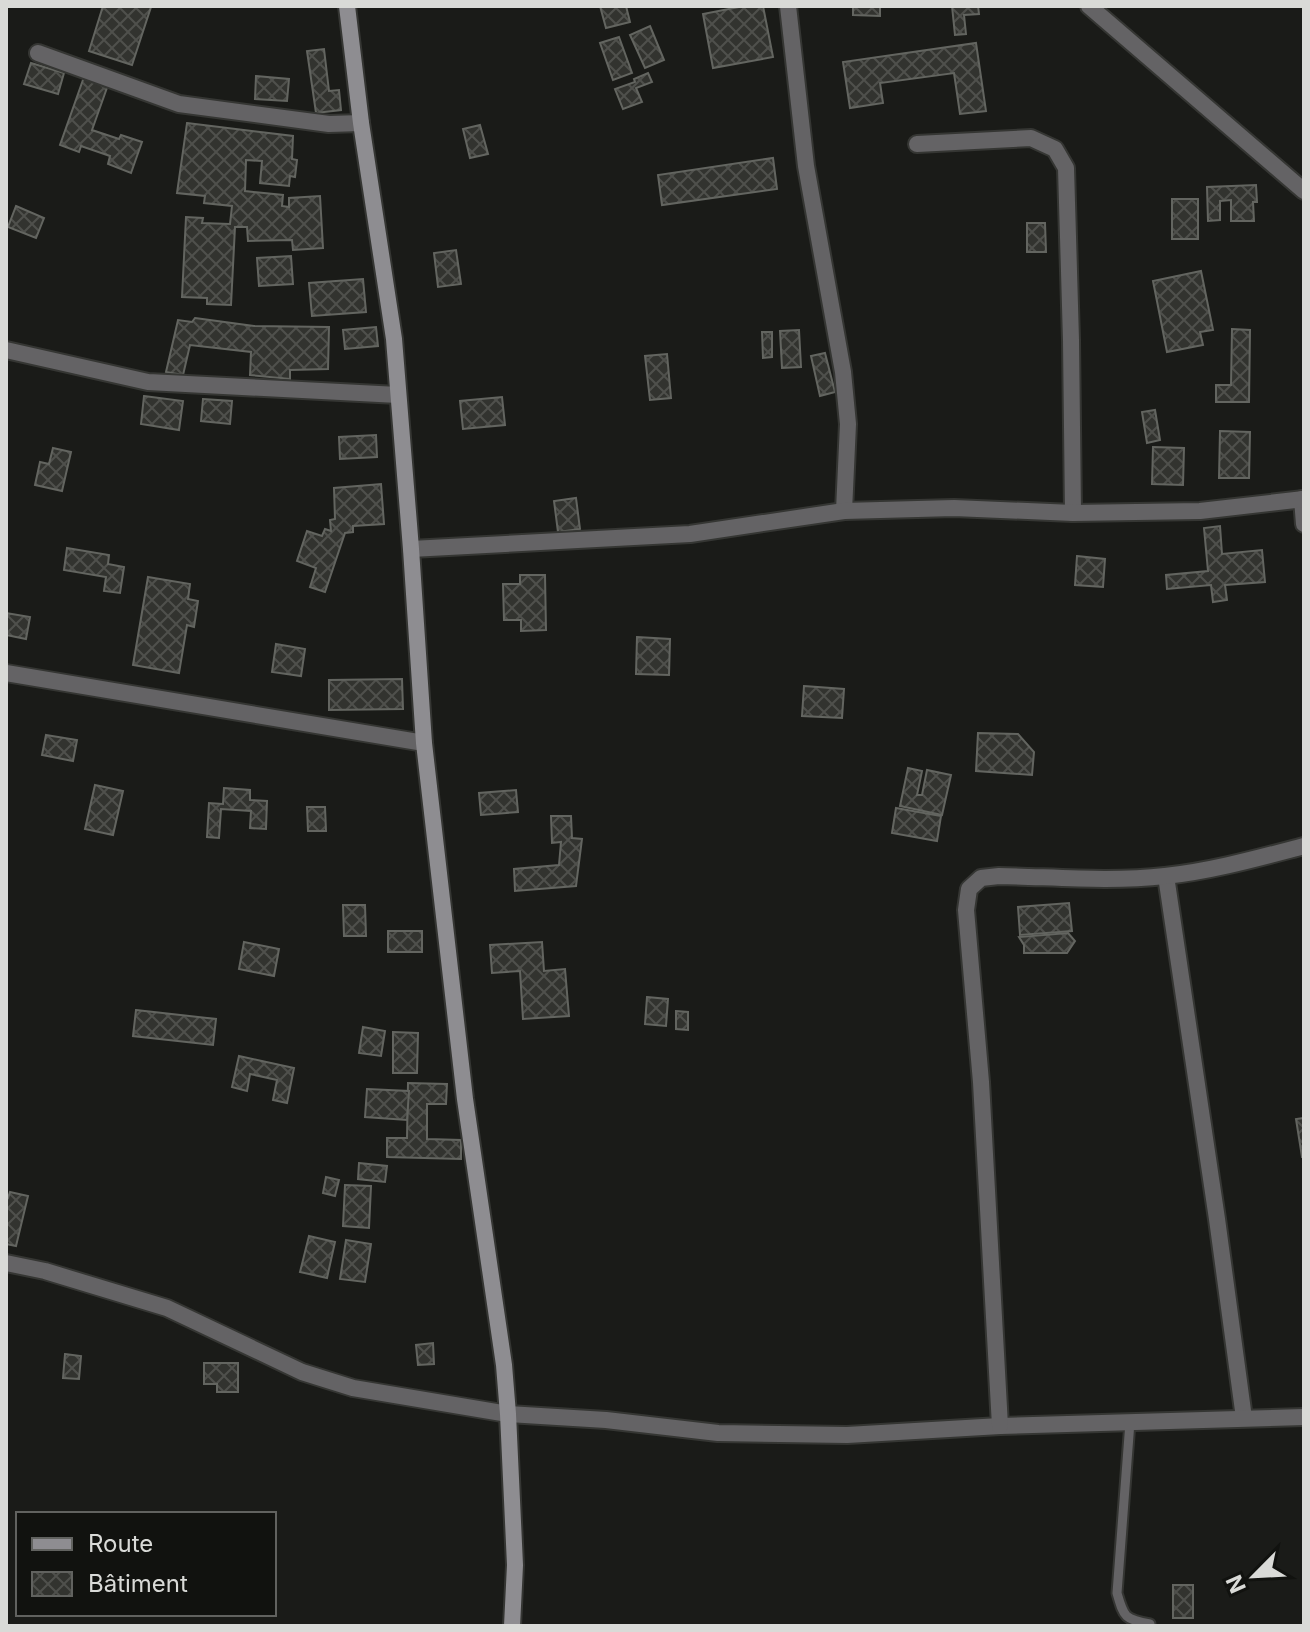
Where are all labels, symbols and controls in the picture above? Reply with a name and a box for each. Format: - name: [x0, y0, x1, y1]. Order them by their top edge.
- legend: [16, 1512, 276, 1616]
- text: Route: [88, 1529, 153, 1558]
- north arrow: [1214, 1536, 1294, 1616]
- text: Bâtiment: [88, 1569, 188, 1598]
- text: N: [1220, 1571, 1251, 1597]

